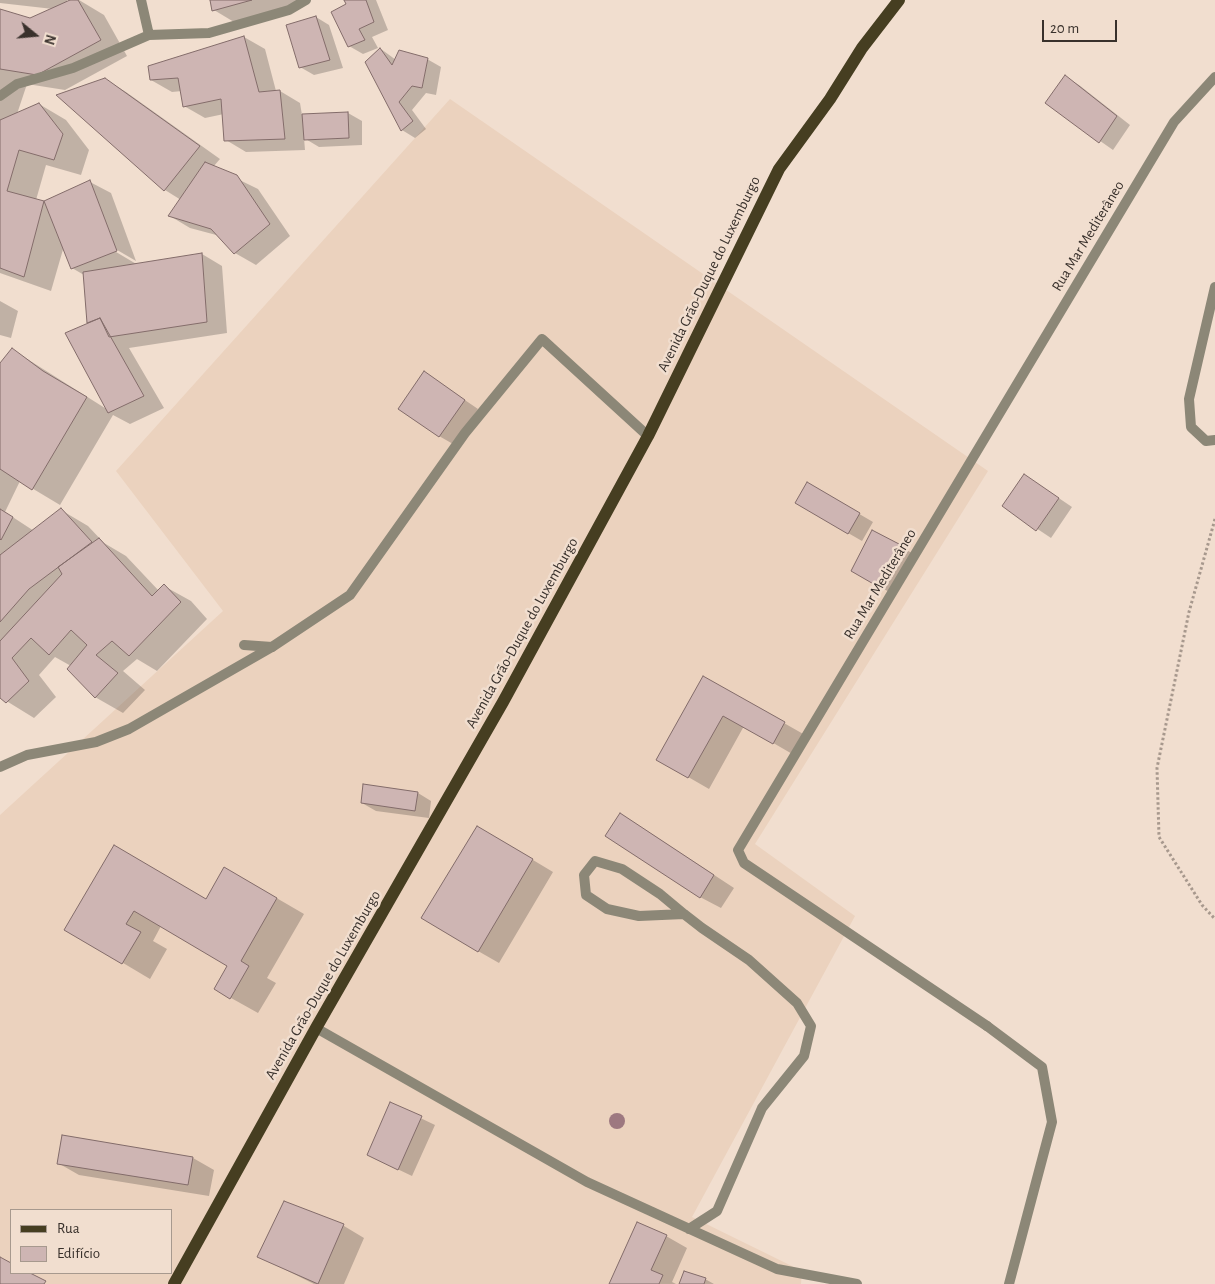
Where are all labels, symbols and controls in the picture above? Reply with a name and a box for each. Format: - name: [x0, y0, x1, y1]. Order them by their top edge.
- north arrow: [10, 10, 60, 60]
- scale bar: [1045, 10, 1120, 42]
- text: 20 m: [1050, 21, 1079, 36]
- text: N: [41, 33, 57, 46]
- street label: Avenida Grão-Duque do Luxemburgo: [654, 173, 764, 375]
- street label: Rua Mar Mediterâneo: [1048, 177, 1128, 295]
- street label: Rua Mar Mediterâneo: [840, 525, 920, 643]
- street label: Avenida Grão-Duque do Luxemburgo: [462, 535, 582, 731]
- street label: Avenida Grão-Duque do Luxemburgo: [261, 887, 385, 1083]
- legend: [10, 1209, 172, 1274]
- text: Rua: [57, 1221, 80, 1236]
- text: Edifício: [57, 1246, 100, 1261]

